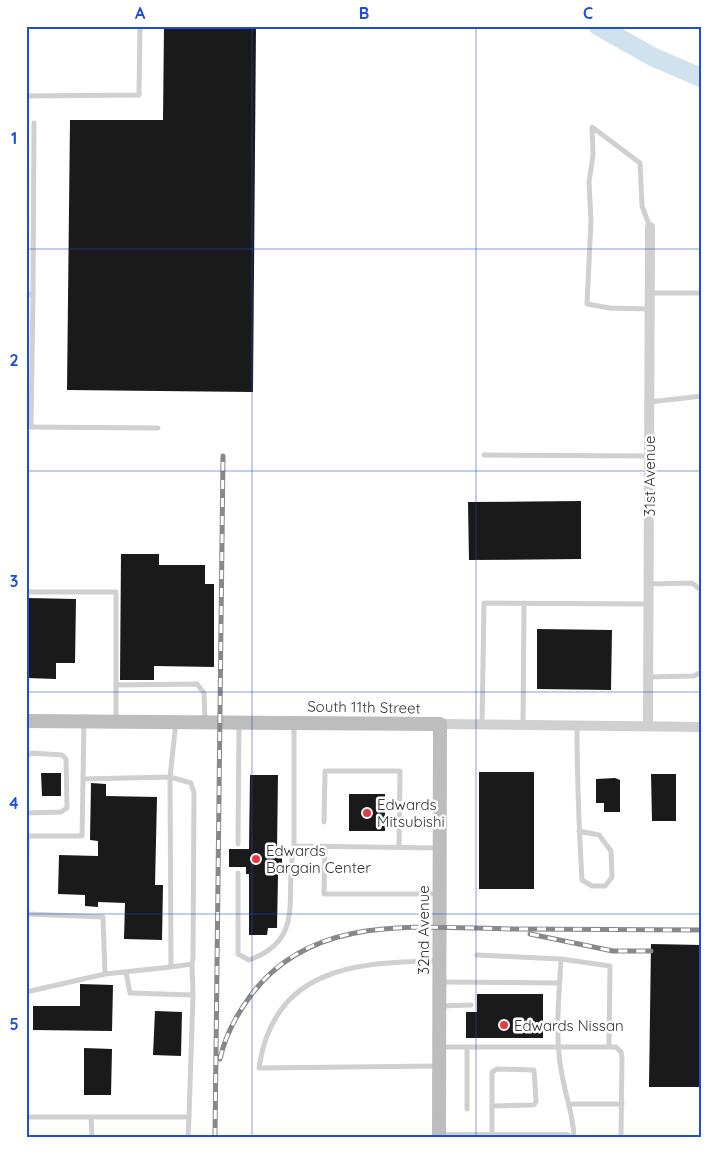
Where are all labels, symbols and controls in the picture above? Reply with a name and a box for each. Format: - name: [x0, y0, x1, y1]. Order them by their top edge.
- text: A: [135, 3, 146, 23]
- text: B: [359, 3, 369, 23]
- text: C: [583, 3, 593, 23]
- text: 1: [11, 128, 17, 148]
- text: 2: [9, 350, 19, 370]
- street label: 31st Avenue: [640, 436, 659, 516]
- text: 3: [10, 571, 18, 591]
- street label: South 11th Street: [307, 697, 421, 717]
- text: 4: [9, 793, 19, 813]
- place label: Edwards Mitsubishi: [377, 795, 445, 831]
- marker: Edwards Mitsubishi: [361, 807, 373, 819]
- place label: Edwards Bargain Center: [266, 841, 371, 877]
- marker: Edwards Bargain Center: [250, 853, 262, 865]
- street label: 32nd Avenue: [414, 885, 433, 975]
- text: 5: [9, 1014, 19, 1034]
- place label: Edwards Nissan: [514, 1016, 624, 1035]
- marker: Edwards Nissan: [498, 1019, 510, 1031]

